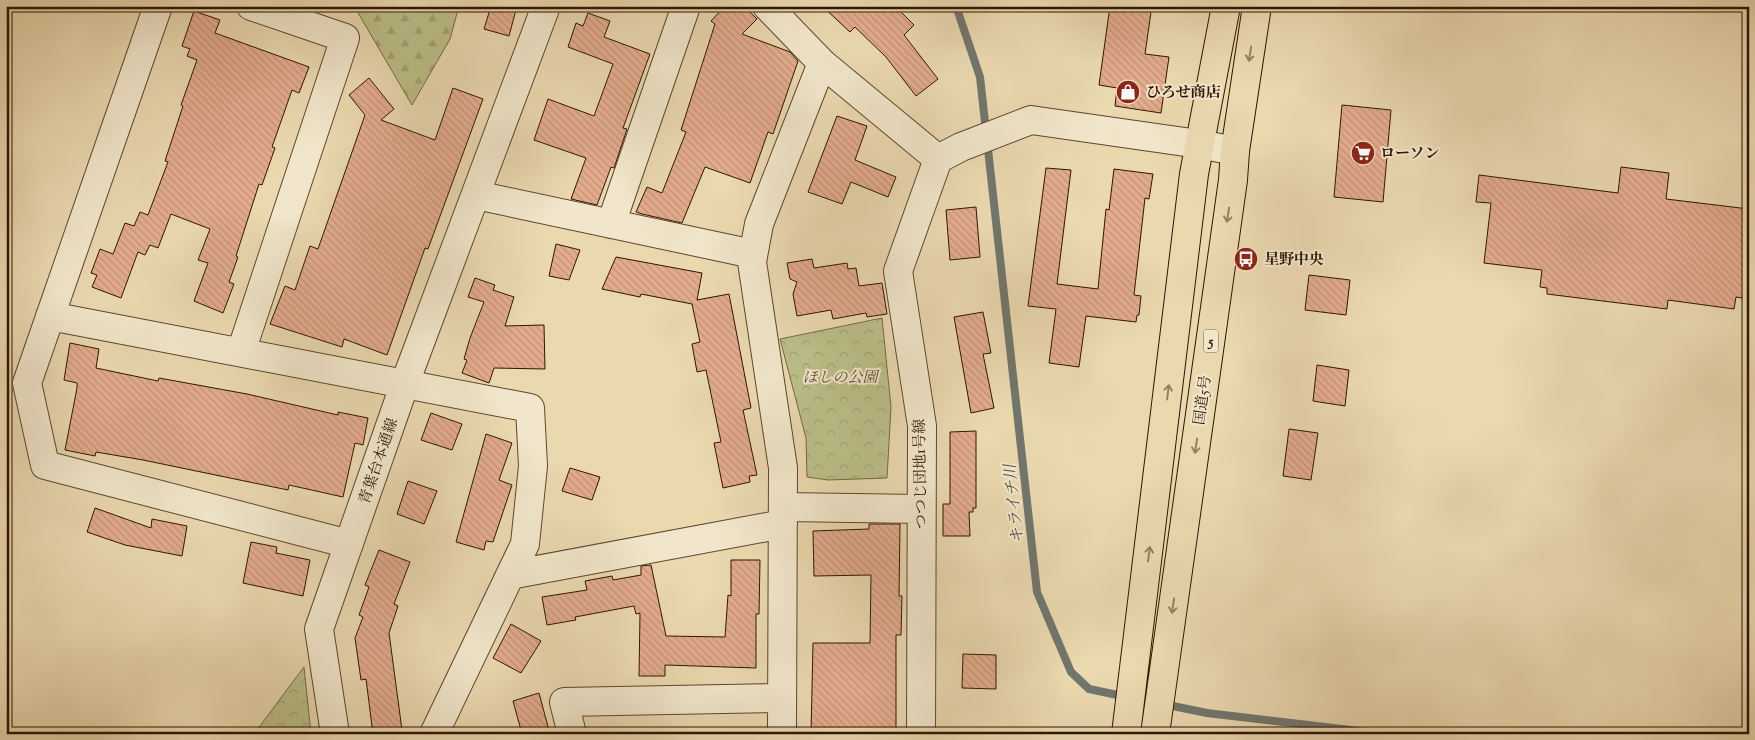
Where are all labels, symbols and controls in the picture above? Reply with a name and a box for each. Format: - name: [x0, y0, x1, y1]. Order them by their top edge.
- one-way arrow: [1245, 46, 1255, 62]
- shop icon: ひろせ商店: [1115, 79, 1141, 105]
- place label: ひろせ商店: [1146, 83, 1221, 104]
- supermarket icon: ローソン: [1350, 140, 1376, 166]
- place label: ローソン: [1380, 144, 1439, 165]
- one-way arrow: [1223, 207, 1233, 223]
- bus stop icon: 星野中央: [1233, 246, 1259, 272]
- place label: 星野中央: [1264, 250, 1324, 271]
- road number: 5: [1204, 330, 1218, 352]
- park label: ほしの公園: [802, 368, 880, 389]
- street label: 国道5号: [1190, 374, 1217, 426]
- one-way arrow: [1163, 385, 1173, 401]
- street label: 青葉台本通線: [355, 416, 404, 507]
- street label: つつじ団地1号線: [910, 419, 933, 529]
- one-way arrow: [1191, 437, 1201, 453]
- water label: キライチ川: [1000, 461, 1031, 544]
- one-way arrow: [1144, 546, 1154, 562]
- one-way arrow: [1168, 598, 1178, 614]

